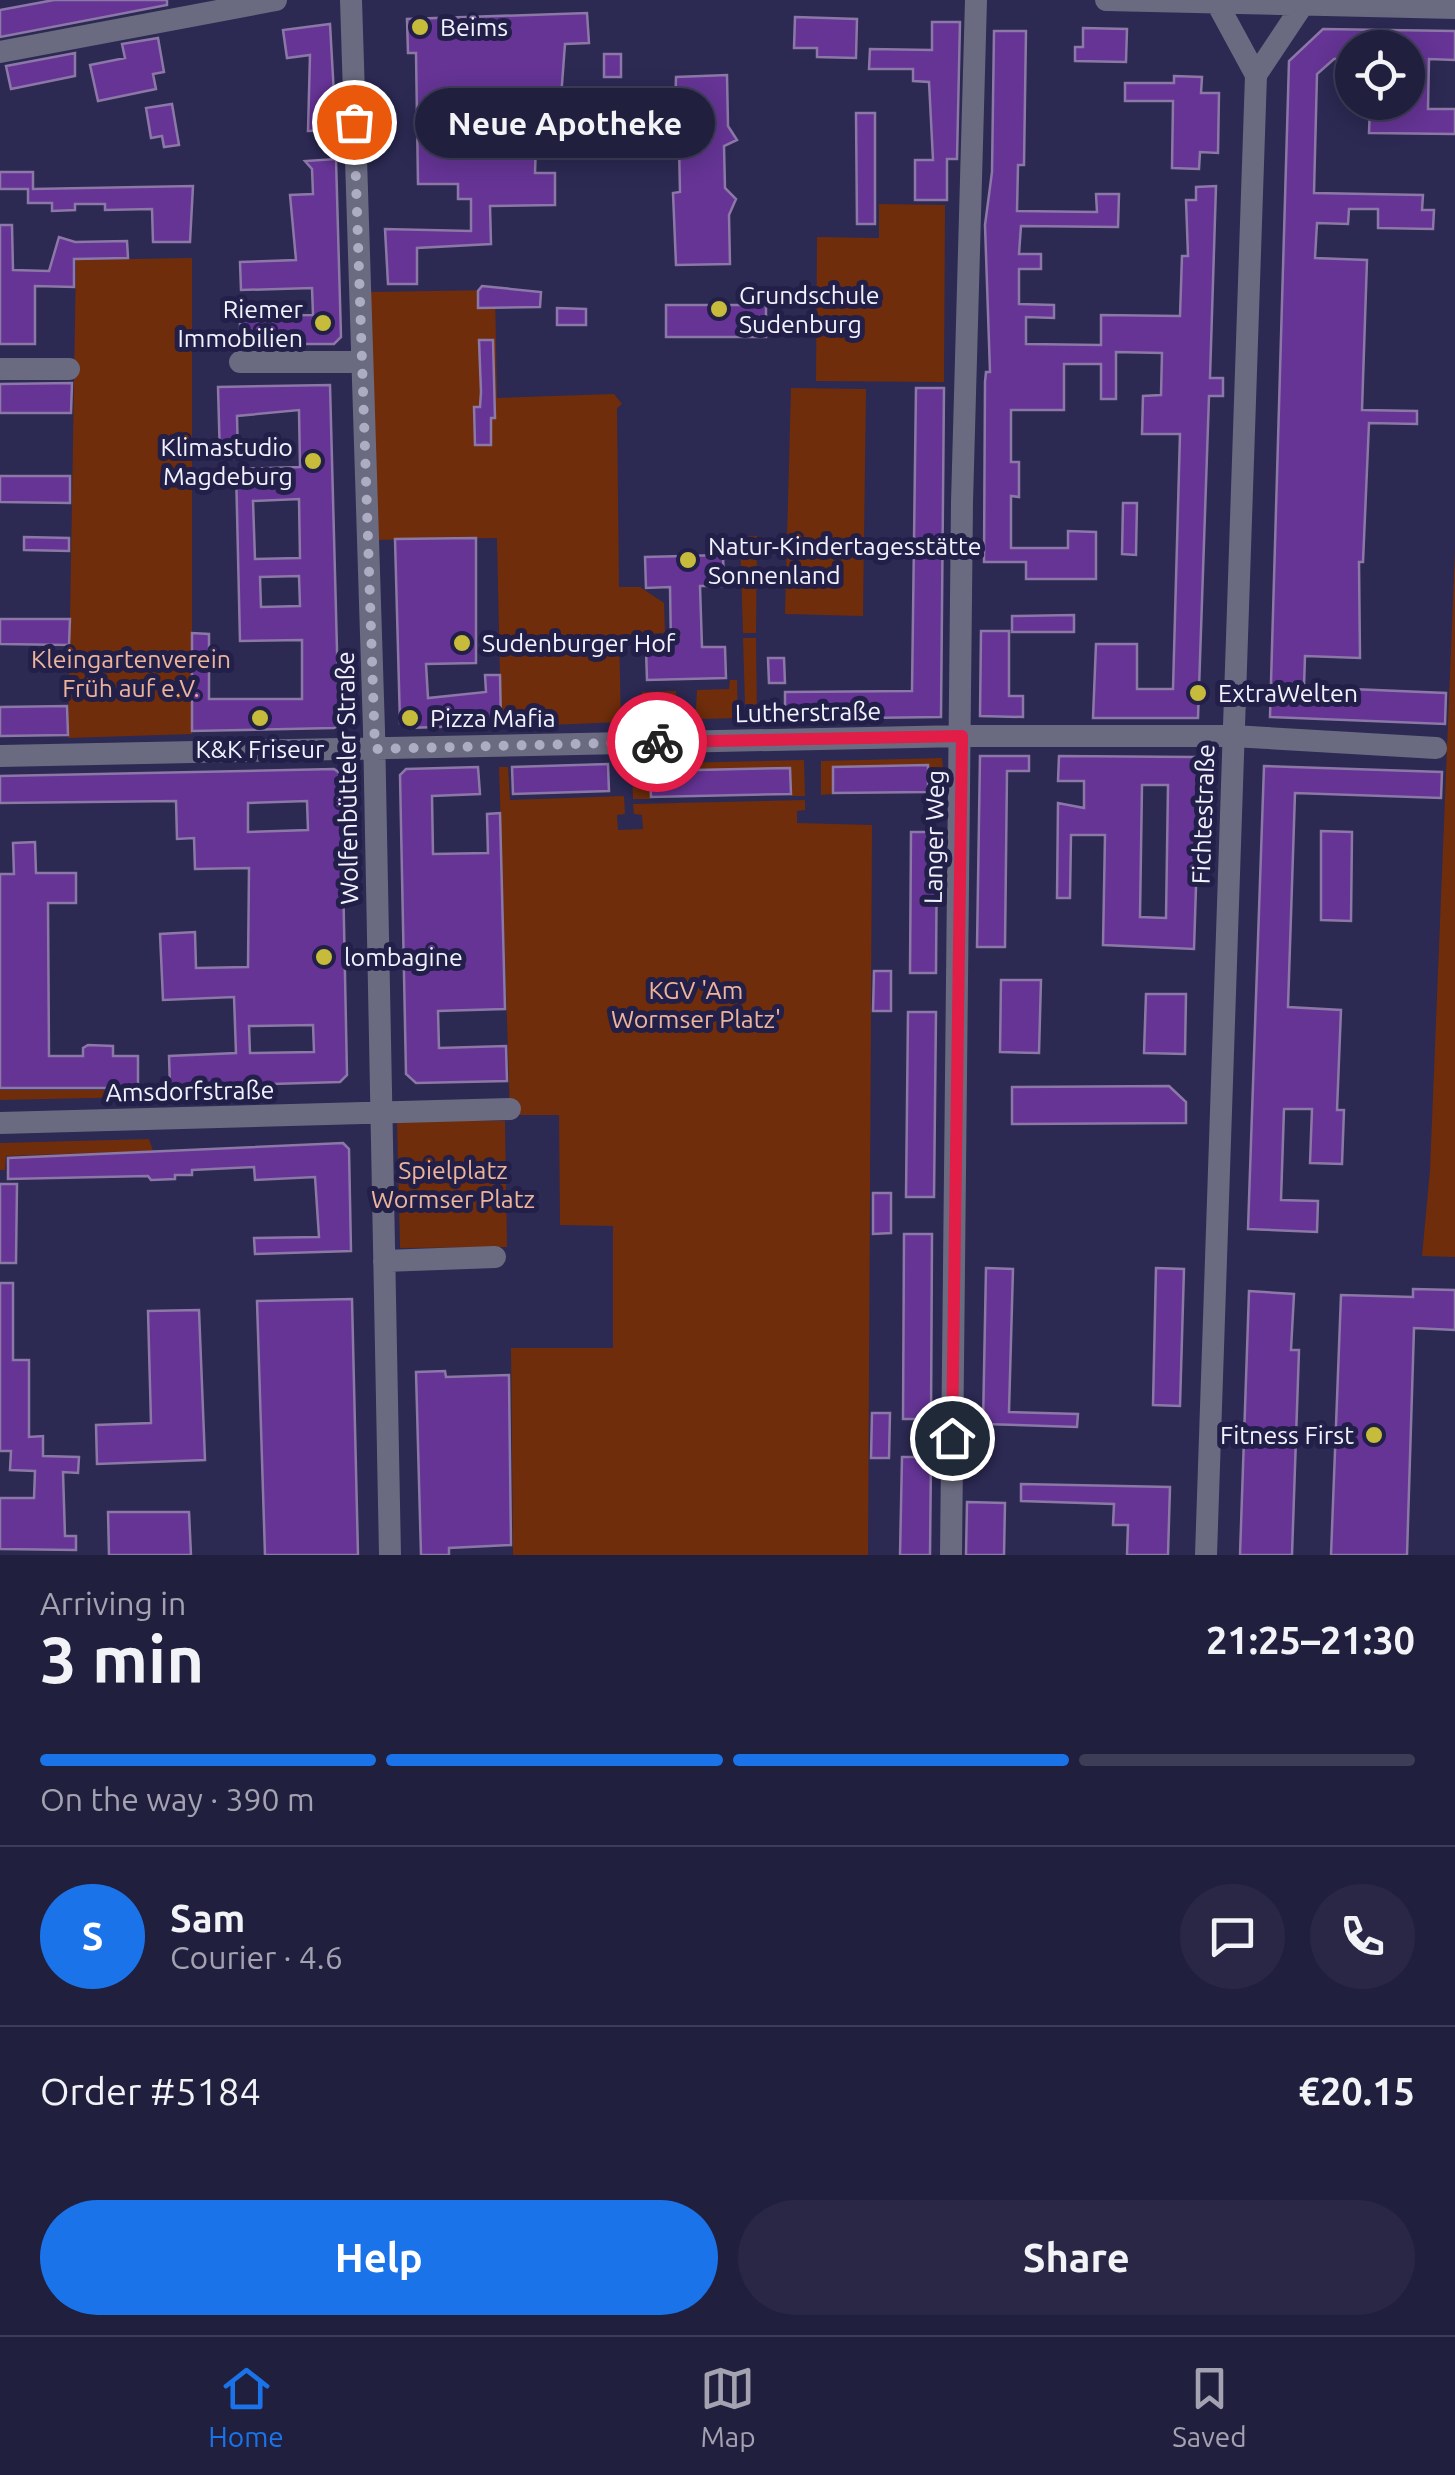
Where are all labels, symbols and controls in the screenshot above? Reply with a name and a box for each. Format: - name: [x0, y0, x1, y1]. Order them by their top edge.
- place label: Beims: [440, 13, 508, 41]
- marker: Beims: [409, 16, 431, 38]
- map controls: [1335, 30, 1425, 120]
- button: locate: [1335, 30, 1425, 120]
- pin: [312, 80, 397, 165]
- callout: Neue Apotheke: [414, 87, 714, 157]
- icon: bag: [327, 95, 382, 150]
- text: Neue Apotheke: [448, 105, 682, 141]
- place label: Grundschule Sudenburg: [739, 281, 880, 338]
- place label: Riemer Immobilien: [177, 295, 304, 352]
- marker: Grundschule Sudenburg: [708, 298, 730, 320]
- marker: Riemer Immobilien: [312, 312, 334, 334]
- place label: Klimastudio Magdeburg: [160, 433, 293, 490]
- marker: Klimastudio Magdeburg: [302, 450, 324, 472]
- place label: Natur-Kindertagesstätte Sonnenland: [708, 532, 982, 589]
- marker: Natur-Kindertagesstätte Sonnenland: [677, 549, 699, 571]
- place label: Sudenburger Hof: [482, 629, 676, 657]
- marker: Sudenburger Hof: [451, 632, 473, 654]
- park label: Kleingartenverein Früh auf e.V.: [31, 645, 231, 702]
- street label: Wolfenbütteler Straße: [331, 651, 363, 905]
- place label: ExtraWelten: [1218, 679, 1358, 707]
- marker: ExtraWelten: [1187, 682, 1209, 704]
- courier: [607, 692, 707, 792]
- street label: Lutherstraße: [735, 697, 881, 727]
- place label: Pizza Mafia: [430, 704, 556, 732]
- marker: K&K Friseur: [249, 707, 271, 729]
- marker: Pizza Mafia: [399, 707, 421, 729]
- icon: bike: [630, 715, 685, 770]
- place label: K&K Friseur: [195, 735, 325, 763]
- street label: Fichtestraße: [1187, 743, 1219, 885]
- street label: Langer Weg: [919, 770, 949, 904]
- place label: lombagine: [344, 943, 463, 971]
- marker: lombagine: [313, 946, 335, 968]
- park label: KGV 'Am Wormser Platz': [611, 976, 781, 1033]
- street label: Amsdorfstraße: [105, 1076, 275, 1106]
- park label: Spielplatz Wormser Platz: [371, 1156, 535, 1213]
- pin: [910, 1396, 995, 1481]
- icon: home: [925, 1411, 980, 1466]
- place label: Fitness First: [1220, 1421, 1354, 1449]
- marker: Fitness First: [1363, 1424, 1385, 1446]
- text: Arriving in: [40, 1585, 186, 1621]
- text: 21:25–21:30: [1206, 1619, 1415, 1661]
- text: 3 min: [40, 1622, 204, 1695]
- text: On the way · 390 m: [40, 1781, 315, 1817]
- button: chat: [1180, 1884, 1285, 1989]
- button: phone: [1310, 1884, 1415, 1989]
- text: Sam: [170, 1897, 245, 1939]
- text: S: [82, 1915, 103, 1957]
- text: Courier · 4.6: [170, 1939, 343, 1975]
- text: Order #5184: [40, 2070, 261, 2112]
- text: €20.15: [1298, 2070, 1415, 2112]
- button: Help: [40, 2200, 718, 2315]
- button: Share: [738, 2200, 1415, 2315]
- tab: Home: [208, 2361, 284, 2452]
- tab: Map: [700, 2361, 756, 2452]
- tab: Saved: [1172, 2361, 1247, 2452]

